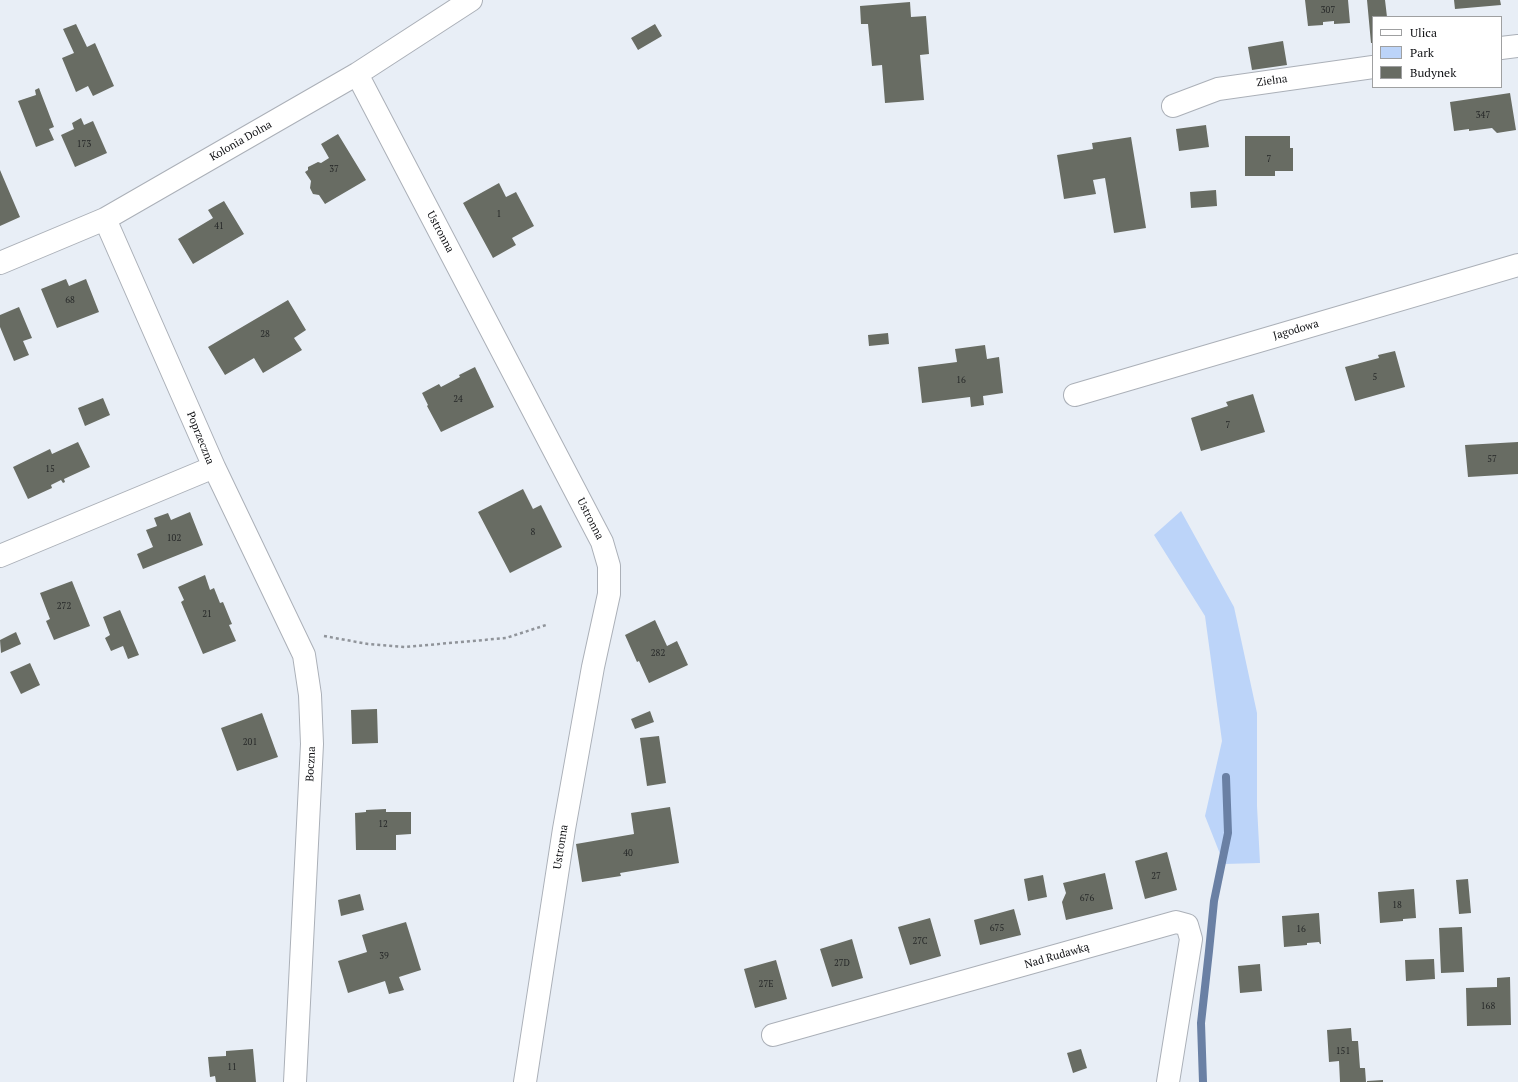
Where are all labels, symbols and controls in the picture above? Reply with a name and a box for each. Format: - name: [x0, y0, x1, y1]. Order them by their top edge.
- house number: 307: [1321, 5, 1335, 15]
- legend: [1372, 16, 1502, 88]
- text: Ulica: [1410, 25, 1437, 40]
- text: Park: [1410, 45, 1434, 60]
- text: Budynek: [1410, 65, 1456, 80]
- street label: Zielna: [1256, 72, 1288, 90]
- house number: 347: [1476, 110, 1490, 120]
- street label: Kolonia Dolna: [208, 118, 274, 164]
- house number: 173: [77, 139, 91, 149]
- house number: 7: [1267, 154, 1271, 164]
- house number: 37: [329, 164, 339, 174]
- street label: Ustronna: [424, 209, 456, 255]
- house number: 1: [497, 209, 501, 219]
- house number: 41: [214, 221, 224, 231]
- house number: 68: [65, 295, 75, 305]
- street label: Jagodowa: [1272, 317, 1320, 343]
- house number: 28: [260, 329, 270, 339]
- house number: 5: [1373, 372, 1377, 382]
- house number: 16: [956, 375, 966, 385]
- house number: 24: [453, 394, 463, 404]
- street label: Poprzeczna: [183, 410, 217, 466]
- house number: 7: [1226, 420, 1230, 430]
- house number: 57: [1487, 454, 1497, 464]
- house number: 15: [45, 464, 55, 474]
- street label: Ustronna: [574, 496, 606, 542]
- house number: 8: [531, 527, 535, 537]
- house number: 102: [167, 533, 181, 543]
- house number: 272: [57, 601, 71, 611]
- house number: 21: [202, 609, 212, 619]
- house number: 282: [651, 648, 665, 658]
- house number: 201: [243, 737, 257, 747]
- street label: Boczna: [303, 746, 319, 782]
- house number: 12: [378, 819, 388, 829]
- street label: Ustronna: [551, 824, 571, 870]
- house number: 40: [623, 848, 633, 858]
- house number: 27: [1151, 871, 1161, 881]
- house number: 676: [1080, 893, 1094, 903]
- house number: 18: [1392, 900, 1402, 910]
- house number: 675: [990, 923, 1004, 933]
- house number: 16: [1296, 924, 1306, 934]
- house number: 27C: [912, 936, 928, 946]
- street label: Nad Rudawką: [1023, 940, 1091, 972]
- house number: 39: [379, 951, 389, 961]
- house number: 27D: [834, 958, 850, 968]
- house number: 27E: [759, 979, 773, 989]
- house number: 168: [1481, 1001, 1495, 1011]
- house number: 151: [1336, 1046, 1350, 1056]
- house number: 11: [227, 1062, 237, 1072]

